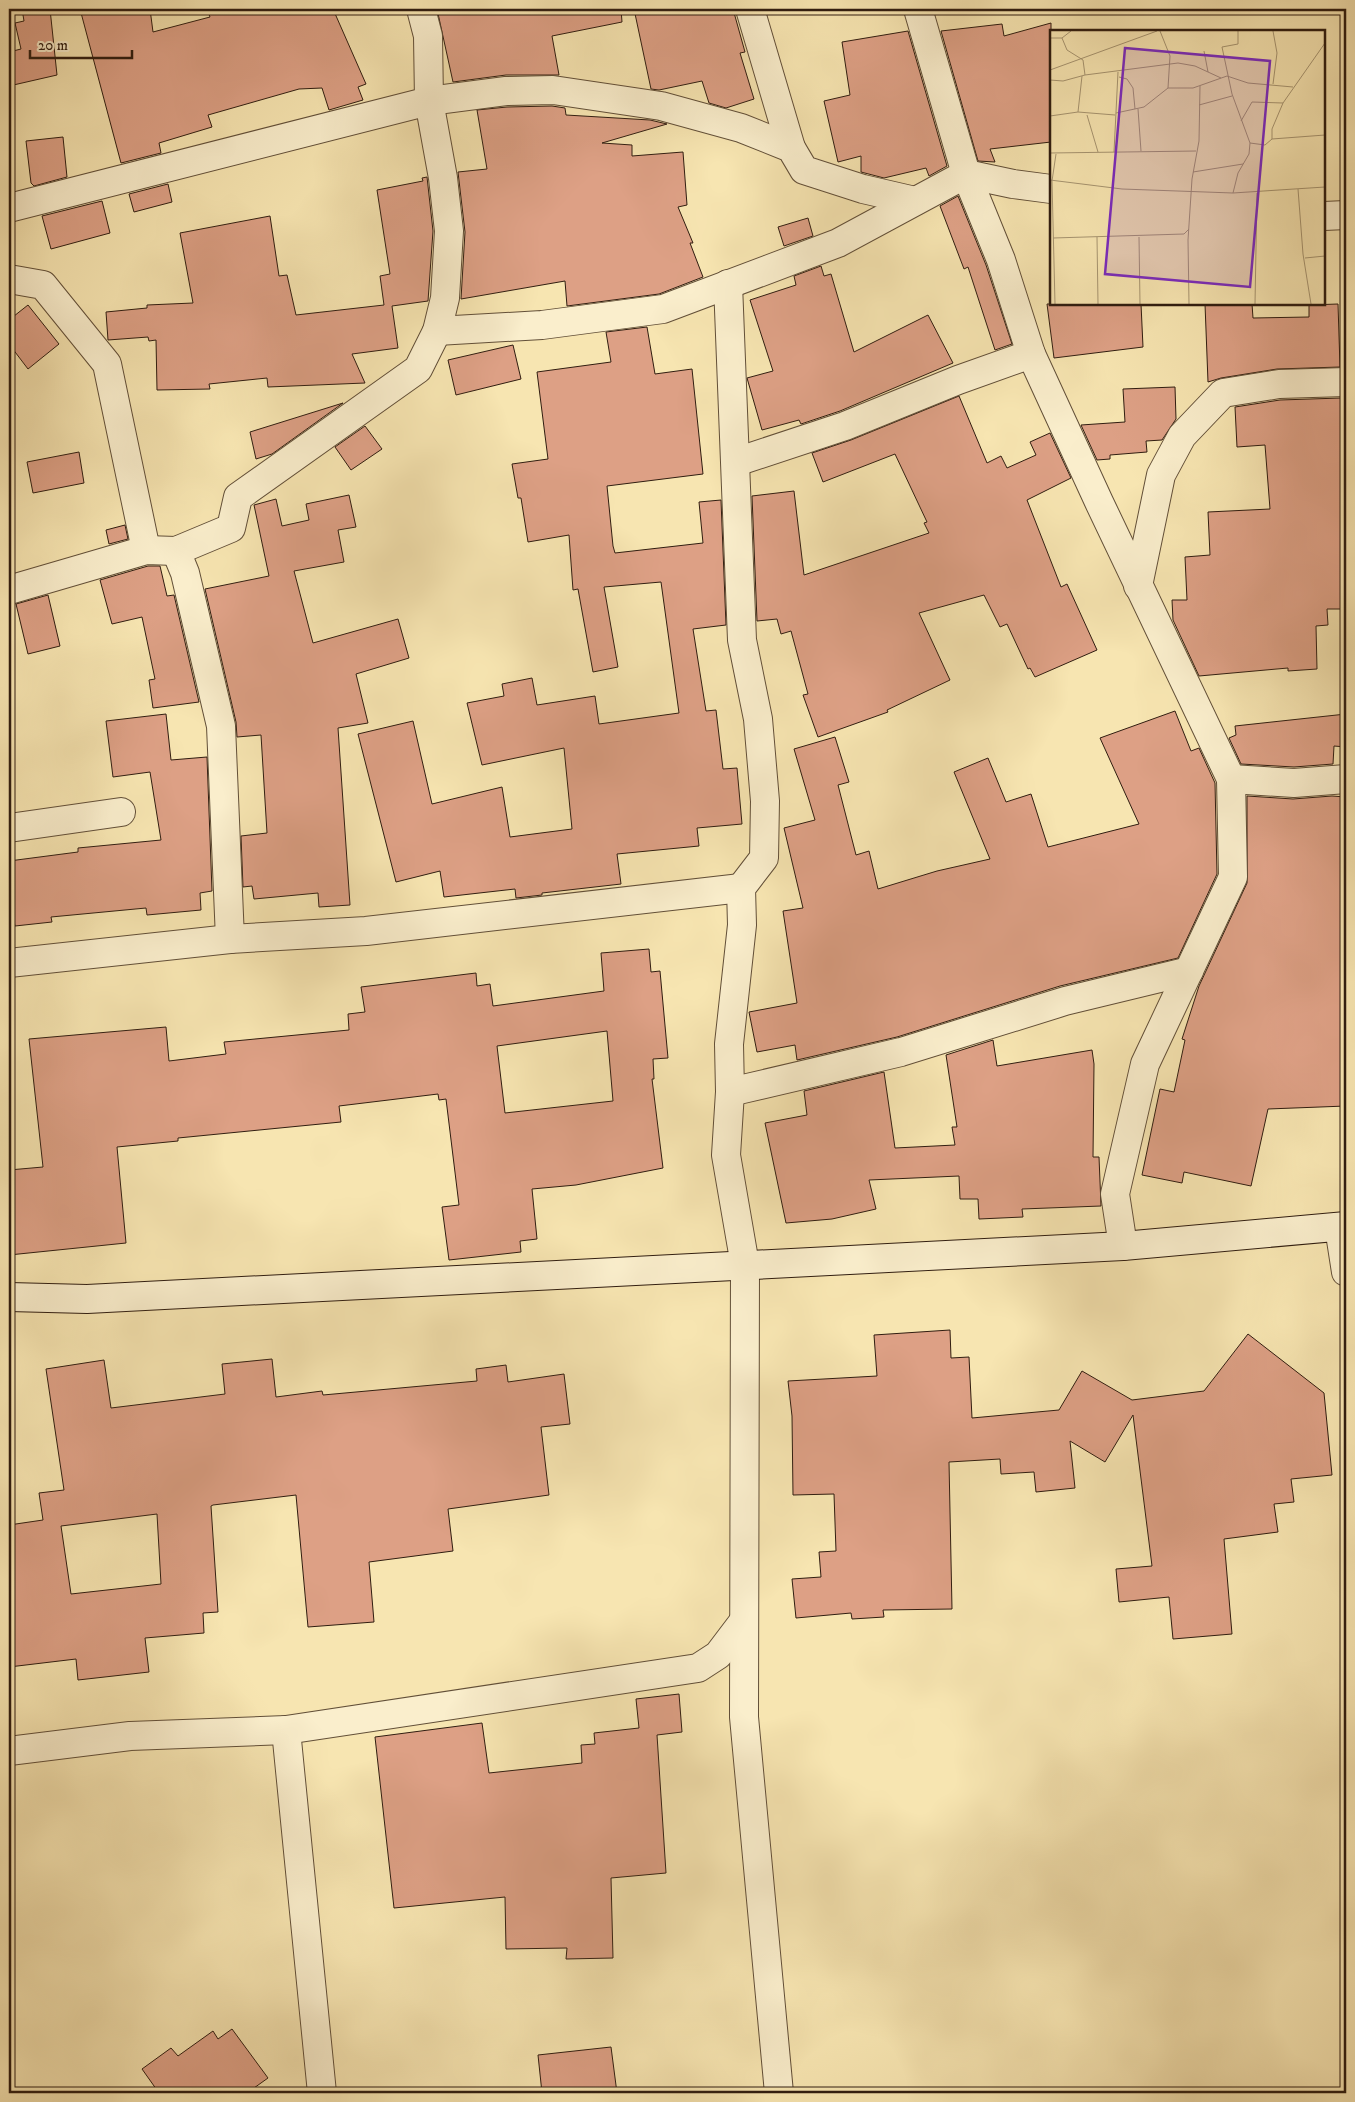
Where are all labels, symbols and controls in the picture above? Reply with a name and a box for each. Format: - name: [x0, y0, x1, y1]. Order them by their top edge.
- scale bar: [30, 28, 132, 60]
- inset map: [1050, 30, 1325, 305]
- text: 20 m: [38, 36, 68, 55]

